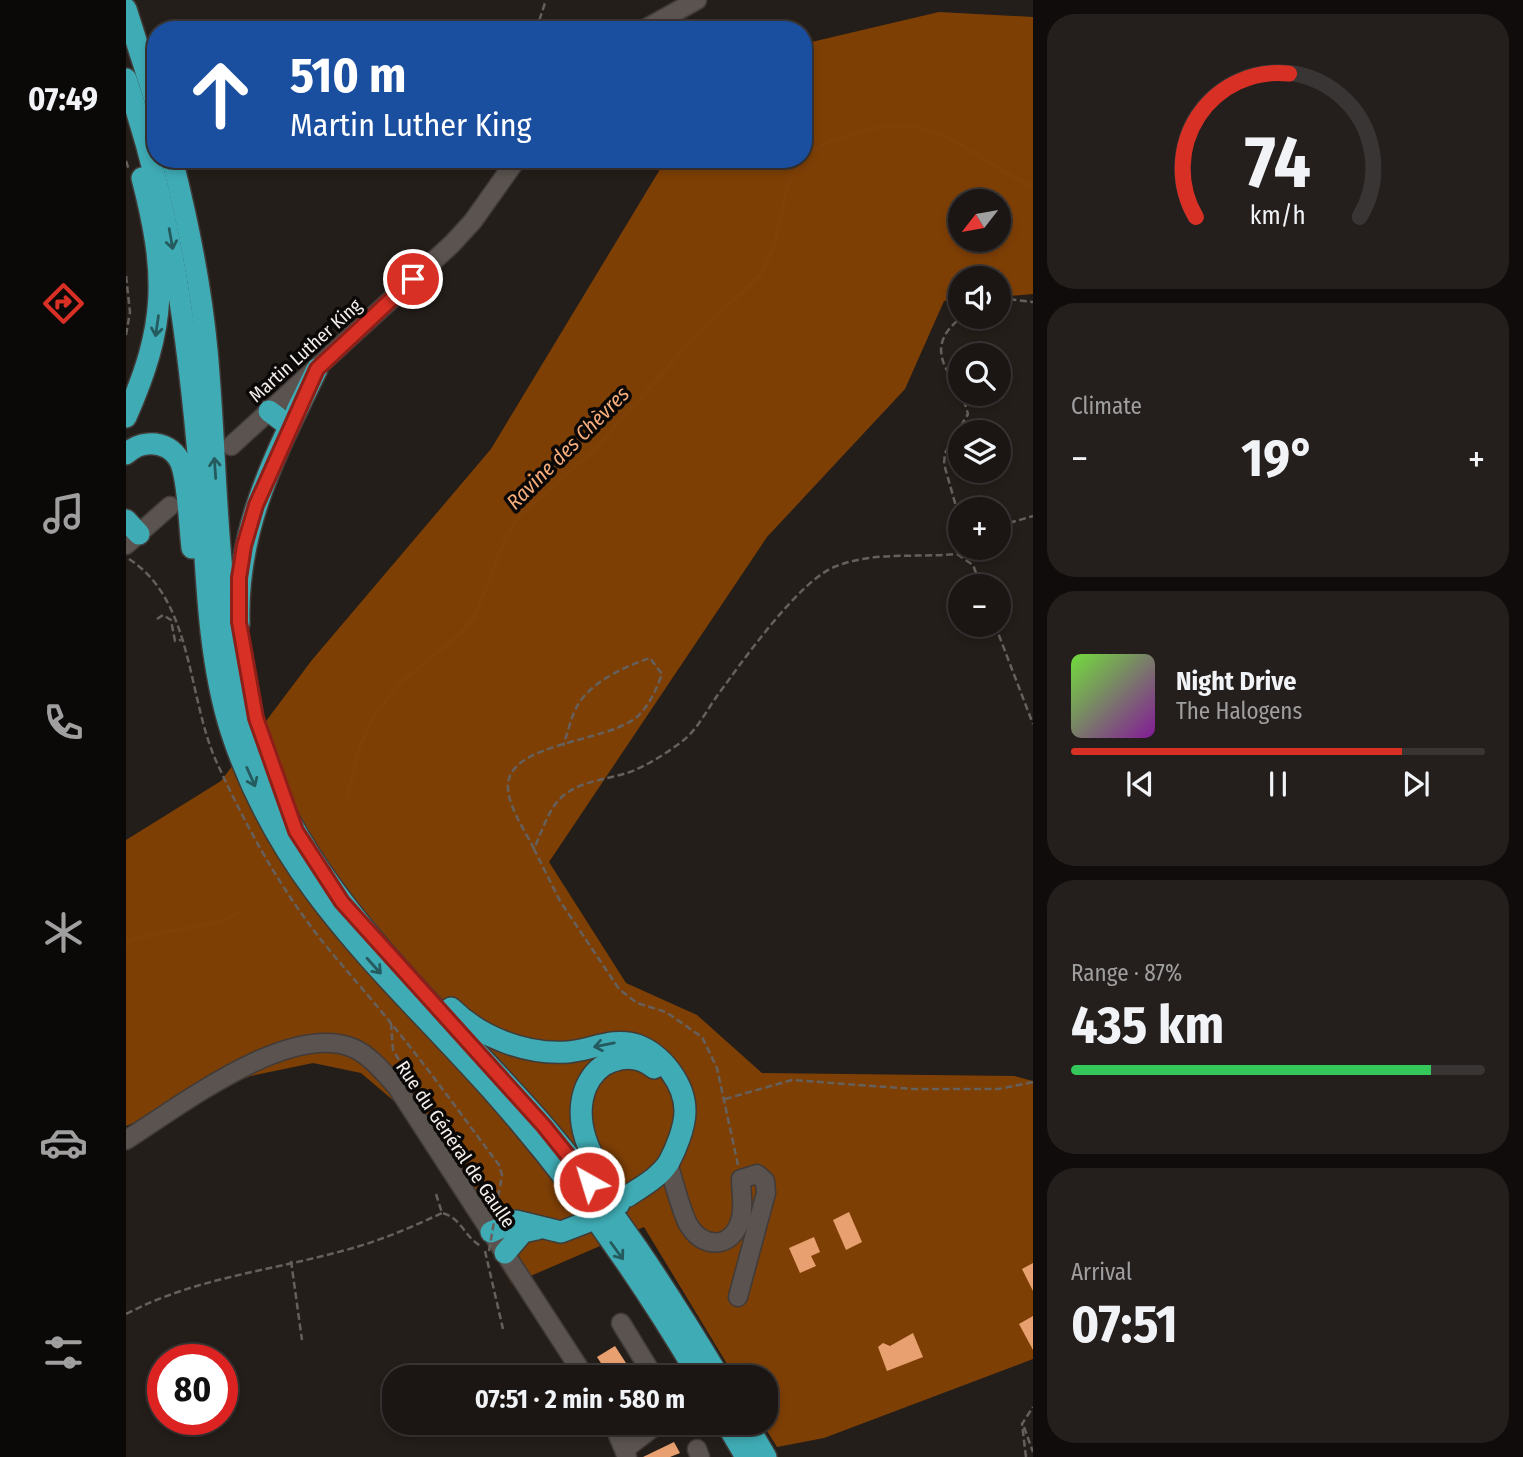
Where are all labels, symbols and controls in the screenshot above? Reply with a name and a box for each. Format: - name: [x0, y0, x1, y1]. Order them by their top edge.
- text: 510 m: [290, 46, 406, 105]
- icon: ahead: [175, 49, 266, 140]
- text: 07:49: [28, 80, 98, 118]
- text: Martin Luther King: [290, 106, 532, 144]
- text: 74: [1245, 120, 1311, 207]
- north arrow: [948, 189, 1012, 252]
- map controls: [948, 189, 1011, 637]
- text: km/h: [1250, 201, 1306, 231]
- one-way arrow: [165, 227, 178, 250]
- pin: [383, 249, 443, 309]
- icon: arrive: [394, 260, 432, 298]
- button: sound: [948, 266, 1011, 329]
- icon: directions: [39, 279, 88, 328]
- street label: Martin Luther King: [244, 294, 366, 407]
- one-way arrow: [150, 314, 163, 337]
- button: search: [948, 343, 1011, 406]
- water label: Ravine des Chèvres: [501, 381, 635, 515]
- text: Climate: [1071, 392, 1142, 420]
- button: layers: [948, 420, 1011, 483]
- text: 19°: [1241, 427, 1315, 490]
- text: −: [1071, 436, 1088, 482]
- text: +: [1468, 436, 1485, 482]
- one-way arrow: [208, 457, 221, 480]
- icon: music: [39, 489, 88, 538]
- button: +: [948, 497, 1011, 560]
- button: −: [948, 574, 1011, 637]
- text: Night Drive: [1176, 666, 1296, 697]
- text: The Halogens: [1176, 697, 1302, 725]
- icon: phone: [39, 698, 88, 747]
- icon: previous: [1121, 765, 1159, 803]
- icon: pause: [1259, 765, 1297, 803]
- icon: next: [1397, 765, 1435, 803]
- one-way arrow: [245, 766, 258, 787]
- icon: climate: [39, 908, 88, 957]
- one-way arrow: [366, 957, 382, 975]
- text: Range · 87%: [1071, 959, 1182, 987]
- text: 435 km: [1071, 994, 1224, 1057]
- one-way arrow: [593, 1038, 616, 1052]
- street label: Rue du Général de Gaulle: [391, 1056, 520, 1232]
- icon: car: [39, 1118, 88, 1167]
- position arrow: [552, 1145, 626, 1219]
- one-way arrow: [610, 1241, 624, 1260]
- text: Arrival: [1071, 1258, 1132, 1286]
- text: 07:51: [1071, 1293, 1178, 1356]
- icon: filters: [39, 1328, 88, 1377]
- speed limit sign: 80: [147, 1344, 238, 1435]
- text: 07:51 · 2 min · 580 m: [475, 1384, 685, 1415]

